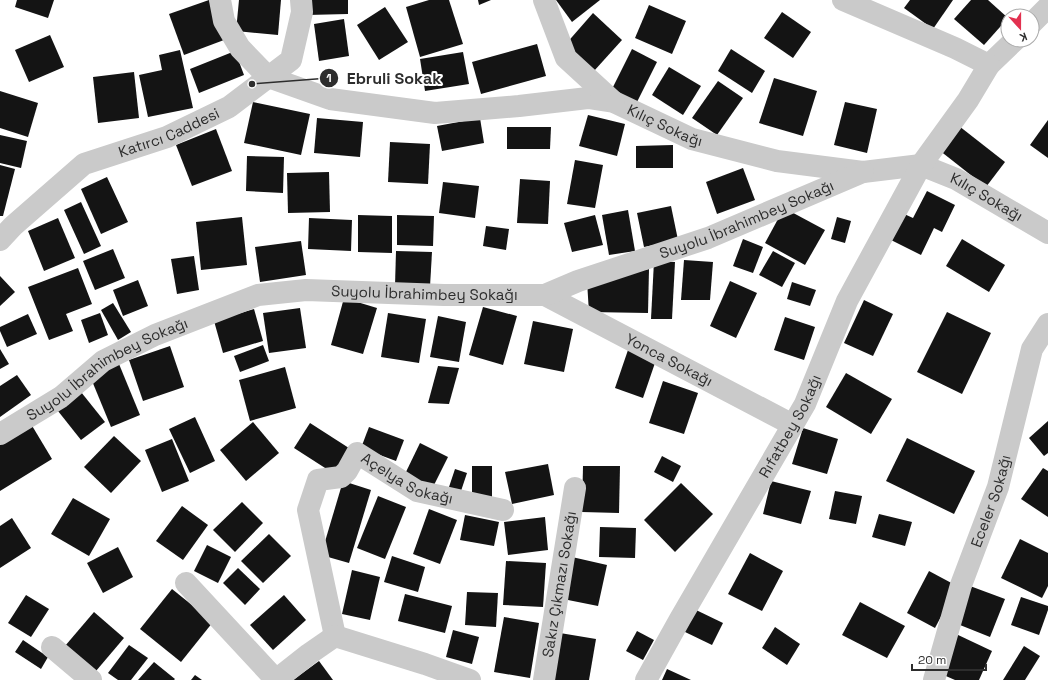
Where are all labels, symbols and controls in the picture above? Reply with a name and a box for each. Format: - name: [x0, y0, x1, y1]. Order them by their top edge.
- north arrow: [1000, 8, 1040, 48]
- text: K: [1018, 30, 1029, 45]
- callout: Ebruli Sokak: [319, 64, 449, 92]
- text: Ebruli Sokak: [347, 68, 441, 89]
- text: 1: [326, 70, 332, 86]
- street label: Kılıç Sokağı: [624, 100, 705, 150]
- street label: Katırcı Caddesi: [116, 103, 222, 161]
- street label: Kılıç Sokağı: [948, 168, 1026, 225]
- street label: Suyolu İbrahimbey Sokağı: [657, 176, 837, 262]
- street label: Suyolu İbrahimbey Sokağı: [331, 281, 518, 304]
- street label: Suyolu İbrahimbey Sokağı: [23, 313, 190, 425]
- street label: Yonca Sokağı: [622, 329, 716, 390]
- street label: Rıfatbey Sokağı: [754, 372, 825, 481]
- street label: Açelya Sokağı: [358, 448, 455, 508]
- street label: Eceler Sokağı: [966, 453, 1015, 550]
- street label: Sakız Çıkmazı Sokağı: [538, 510, 580, 659]
- scale bar: [912, 646, 986, 672]
- text: 20 m: [918, 652, 946, 668]

